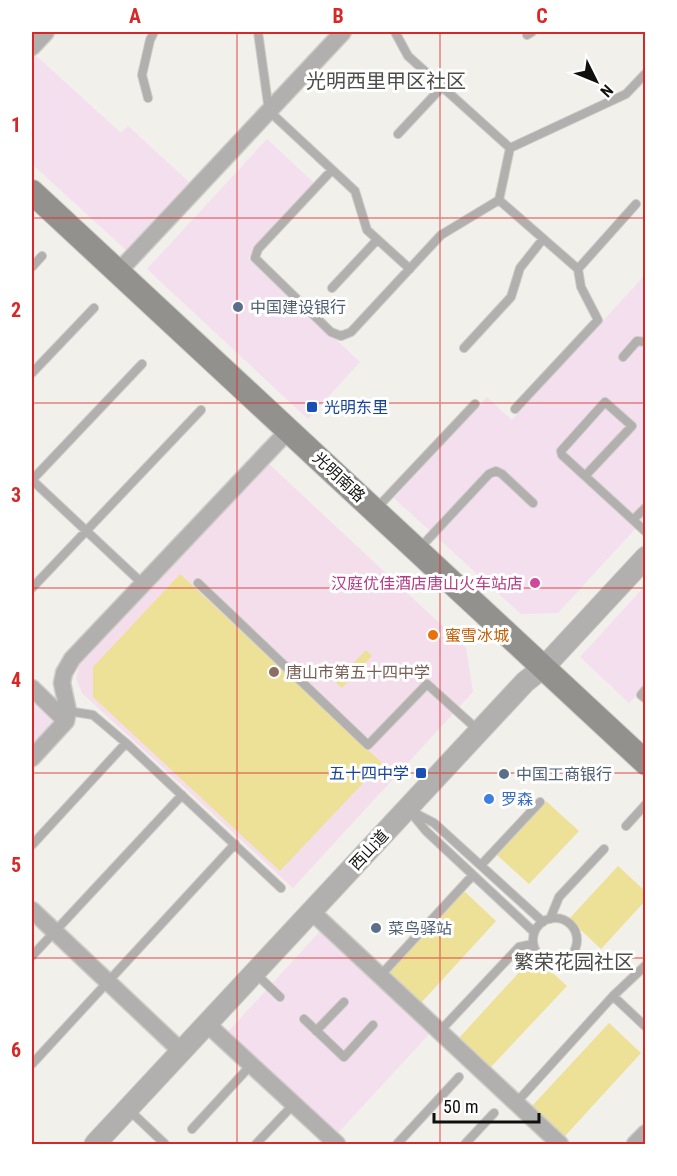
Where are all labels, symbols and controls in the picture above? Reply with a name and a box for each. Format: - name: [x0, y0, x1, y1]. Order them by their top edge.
- text: A: [129, 4, 141, 28]
- text: B: [332, 4, 344, 28]
- text: C: [536, 4, 548, 28]
- north arrow: [566, 51, 626, 111]
- district label: 光明西里甲区社区: [306, 69, 466, 93]
- text: N: [596, 81, 617, 101]
- text: 1: [11, 113, 21, 137]
- text: 2: [11, 298, 21, 322]
- place label: 中国建设银行: [250, 298, 346, 317]
- marker: 中国建设银行: [231, 300, 245, 314]
- place label: 光明东里: [324, 398, 388, 417]
- marker: 光明东里: [305, 400, 319, 414]
- street label: 光明南路: [309, 448, 369, 506]
- text: 3: [11, 483, 21, 507]
- place label: 汉庭优佳酒店唐山火车站店: [331, 574, 523, 593]
- marker: 汉庭优佳酒店唐山火车站店: [528, 576, 542, 590]
- place label: 蜜雪冰城: [445, 626, 509, 645]
- marker: 蜜雪冰城: [426, 628, 440, 642]
- place label: 唐山市第五十四中学: [286, 663, 430, 682]
- marker: 唐山市第五十四中学: [267, 665, 281, 679]
- text: 4: [11, 668, 21, 692]
- place label: 五十四中学: [329, 764, 409, 783]
- place label: 中国工商银行: [516, 765, 612, 784]
- marker: 五十四中学: [414, 766, 428, 780]
- marker: 中国工商银行: [497, 767, 511, 781]
- place label: 罗森: [501, 790, 533, 809]
- marker: 罗森: [482, 792, 496, 806]
- street label: 西山道: [346, 826, 392, 874]
- text: 5: [11, 853, 21, 877]
- place label: 菜鸟驿站: [388, 919, 452, 938]
- marker: 菜鸟驿站: [369, 921, 383, 935]
- district label: 繁荣花园社区: [514, 950, 634, 974]
- text: 6: [11, 1038, 21, 1062]
- scale bar: [434, 1086, 539, 1124]
- text: 50 m: [443, 1096, 478, 1117]

